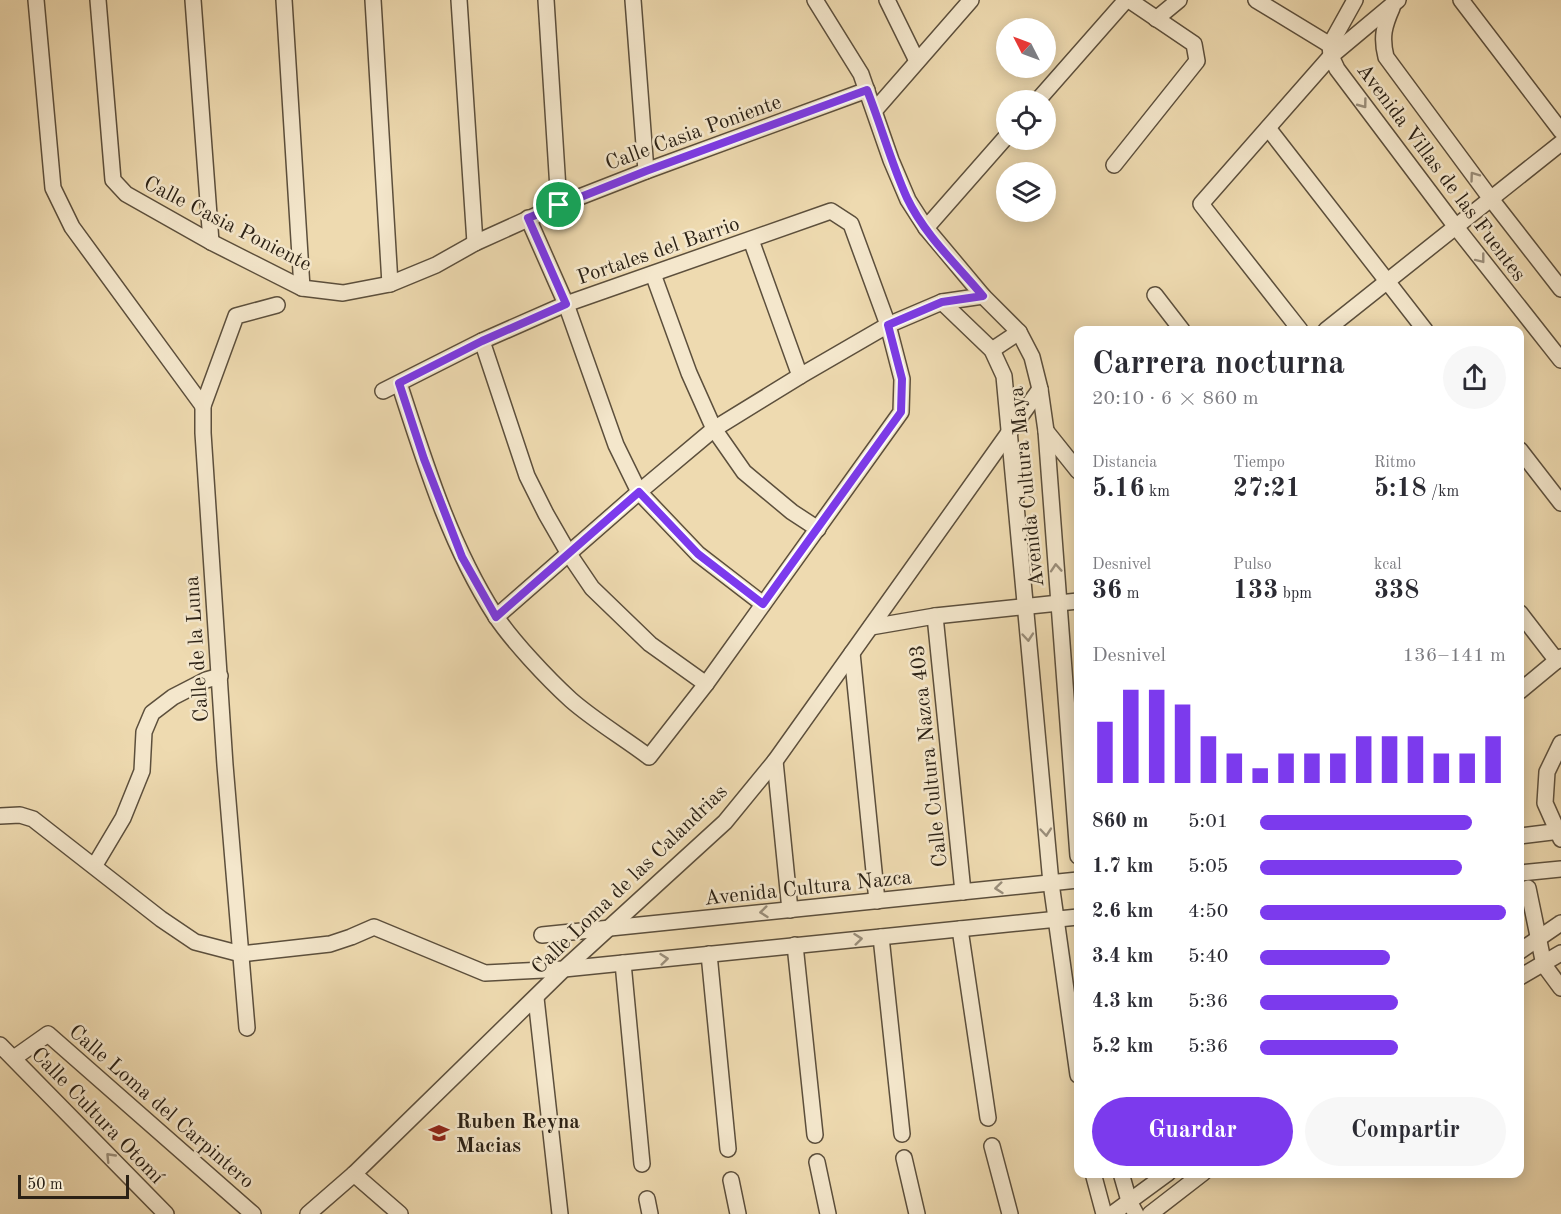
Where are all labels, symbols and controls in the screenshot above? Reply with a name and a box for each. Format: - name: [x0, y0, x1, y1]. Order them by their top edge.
- north arrow: [996, 18, 1056, 78]
- map controls: [996, 18, 1056, 222]
- street label: Avenida Villas de las Fuentes: [1352, 60, 1529, 286]
- button: locate: [996, 90, 1056, 150]
- street label: Calle Casia Poniente: [603, 92, 784, 175]
- one-way arrow: [1356, 97, 1367, 108]
- button: layers: [996, 162, 1056, 222]
- one-way arrow: [1470, 172, 1481, 183]
- street label: Calle Casia Poniente: [140, 173, 315, 276]
- pin: [533, 179, 584, 230]
- icon: arrive: [542, 188, 575, 221]
- street label: Portales del Barrio: [574, 214, 743, 289]
- one-way arrow: [1474, 252, 1485, 263]
- button: share: [1443, 346, 1506, 409]
- text: Carrera nocturna: [1092, 348, 1345, 381]
- street label: Avenida Cultura Maya: [1007, 386, 1048, 588]
- text: 20:10 · 6 × 860 m: [1092, 389, 1259, 409]
- text: Distancia: [1092, 455, 1157, 471]
- text: Tiempo: [1233, 455, 1285, 471]
- text: Ritmo: [1374, 455, 1416, 471]
- text: 5.16: [1092, 476, 1145, 502]
- text: 27:21: [1233, 476, 1301, 502]
- text: 5:18: [1374, 476, 1427, 502]
- text: km: [1145, 484, 1170, 500]
- text: /km: [1427, 484, 1459, 500]
- text: Desnivel: [1092, 557, 1151, 573]
- text: Pulso: [1233, 557, 1272, 573]
- text: kcal: [1374, 557, 1402, 573]
- one-way arrow: [1050, 563, 1063, 572]
- street label: Calle de la Luna: [182, 575, 213, 723]
- text: 36: [1092, 578, 1122, 604]
- text: 133: [1233, 578, 1278, 604]
- text: 338: [1374, 578, 1419, 604]
- text: m: [1122, 586, 1139, 602]
- text: bpm: [1278, 586, 1312, 602]
- one-way arrow: [1021, 633, 1034, 642]
- street label: Calle Cultura Nazca 403: [907, 644, 952, 868]
- text: Desnivel: [1092, 646, 1166, 666]
- text: 136–141 m: [1403, 646, 1506, 666]
- street label: Calle Loma de las Calandrias: [528, 781, 732, 979]
- text: 860 m: [1092, 812, 1148, 832]
- text: 5:01: [1188, 812, 1228, 832]
- one-way arrow: [1039, 827, 1052, 836]
- text: 1.7 km: [1092, 857, 1154, 877]
- text: 5:05: [1188, 857, 1228, 877]
- street label: Avenida Cultura Nazca: [703, 867, 913, 910]
- one-way arrow: [995, 881, 1004, 894]
- text: 2.6 km: [1092, 902, 1154, 922]
- text: 4:50: [1188, 902, 1228, 922]
- one-way arrow: [759, 905, 768, 918]
- one-way arrow: [854, 933, 863, 946]
- text: 3.4 km: [1092, 947, 1154, 967]
- text: 5:40: [1188, 947, 1228, 967]
- one-way arrow: [660, 953, 669, 966]
- text: 4.3 km: [1092, 992, 1154, 1012]
- text: 5:36: [1188, 992, 1228, 1012]
- street label: Calle Loma del Carpintero: [64, 1021, 258, 1193]
- text: 5.2 km: [1092, 1037, 1154, 1057]
- text: 5:36: [1188, 1037, 1228, 1057]
- street label: Calle Cultura Otomí: [27, 1044, 167, 1188]
- button: Guardar: [1092, 1097, 1293, 1166]
- button: Compartir: [1305, 1097, 1506, 1166]
- place label: Ruben Reyna Macias: [456, 1112, 580, 1157]
- school or university icon: Ruben Reyna Macias: [427, 1121, 451, 1145]
- one-way arrow: [107, 1154, 118, 1165]
- scale bar: [18, 1172, 129, 1200]
- text: 50 m: [27, 1177, 63, 1193]

